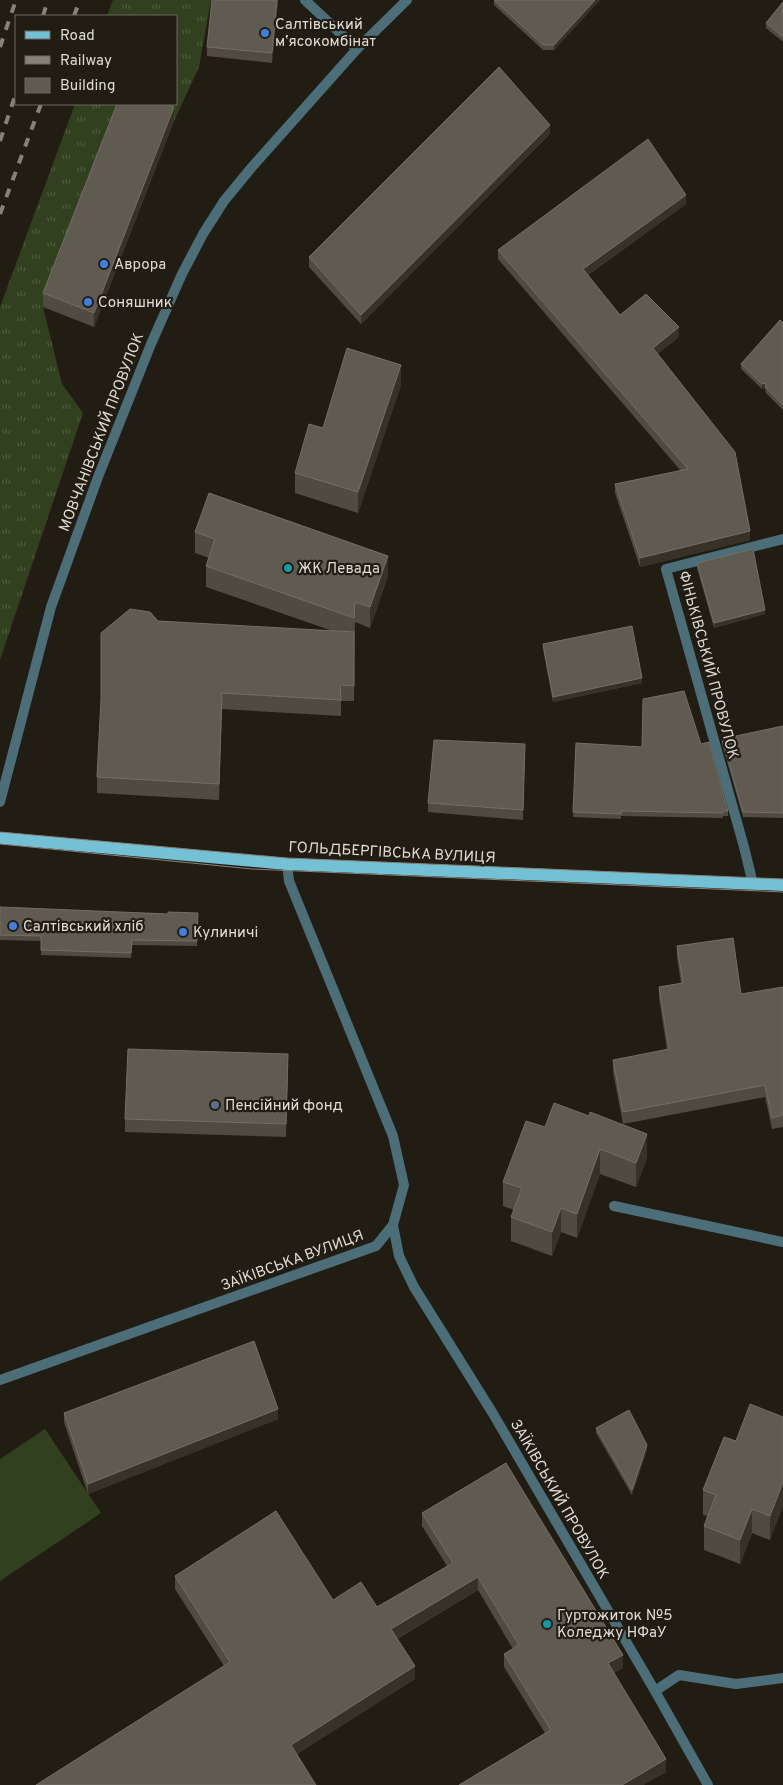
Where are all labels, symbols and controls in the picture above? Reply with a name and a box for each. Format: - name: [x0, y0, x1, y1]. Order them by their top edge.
- legend: [15, 15, 178, 105]
- place label: Салтівський мʼясокомбінат: [275, 16, 376, 52]
- text: Road: [60, 27, 95, 46]
- marker: Салтівський мʼясокомбінат: [259, 27, 271, 39]
- text: Railway: [60, 52, 112, 71]
- text: Building: [60, 77, 115, 96]
- place label: Аврора: [114, 256, 166, 275]
- marker: Аврора: [98, 258, 110, 270]
- place label: Соняшник: [98, 294, 172, 313]
- marker: Соняшник: [82, 296, 94, 308]
- street label: МОВЧАНІВСЬКИЙ ПРОВУЛОК: [54, 330, 149, 535]
- place label: ЖК Левада: [298, 560, 380, 579]
- marker: ЖК Левада: [282, 562, 294, 574]
- street label: ФІНЬКІВСЬКИЙ ПРОВУЛОК: [673, 569, 744, 762]
- street label: ГОЛЬДБЕРГІВСЬКА ВУЛИЦЯ: [288, 839, 496, 868]
- place label: Салтівський хліб: [23, 918, 144, 937]
- marker: Салтівський хліб: [7, 920, 19, 932]
- place label: Кулиничі: [193, 924, 258, 943]
- marker: Кулиничі: [177, 926, 189, 938]
- place label: Пенсійний фонд: [225, 1097, 343, 1116]
- marker: Пенсійний фонд: [209, 1099, 221, 1111]
- street label: ЗАЇКІВСЬКА ВУЛИЦЯ: [218, 1226, 367, 1296]
- street label: ЗАЇКІВСЬКИЙ ПРОВУЛОК: [505, 1416, 614, 1583]
- place label: Гуртожиток №5 Коледжу НФаУ: [557, 1607, 672, 1643]
- marker: Гуртожиток №5 Коледжу НФаУ: [541, 1618, 553, 1630]

